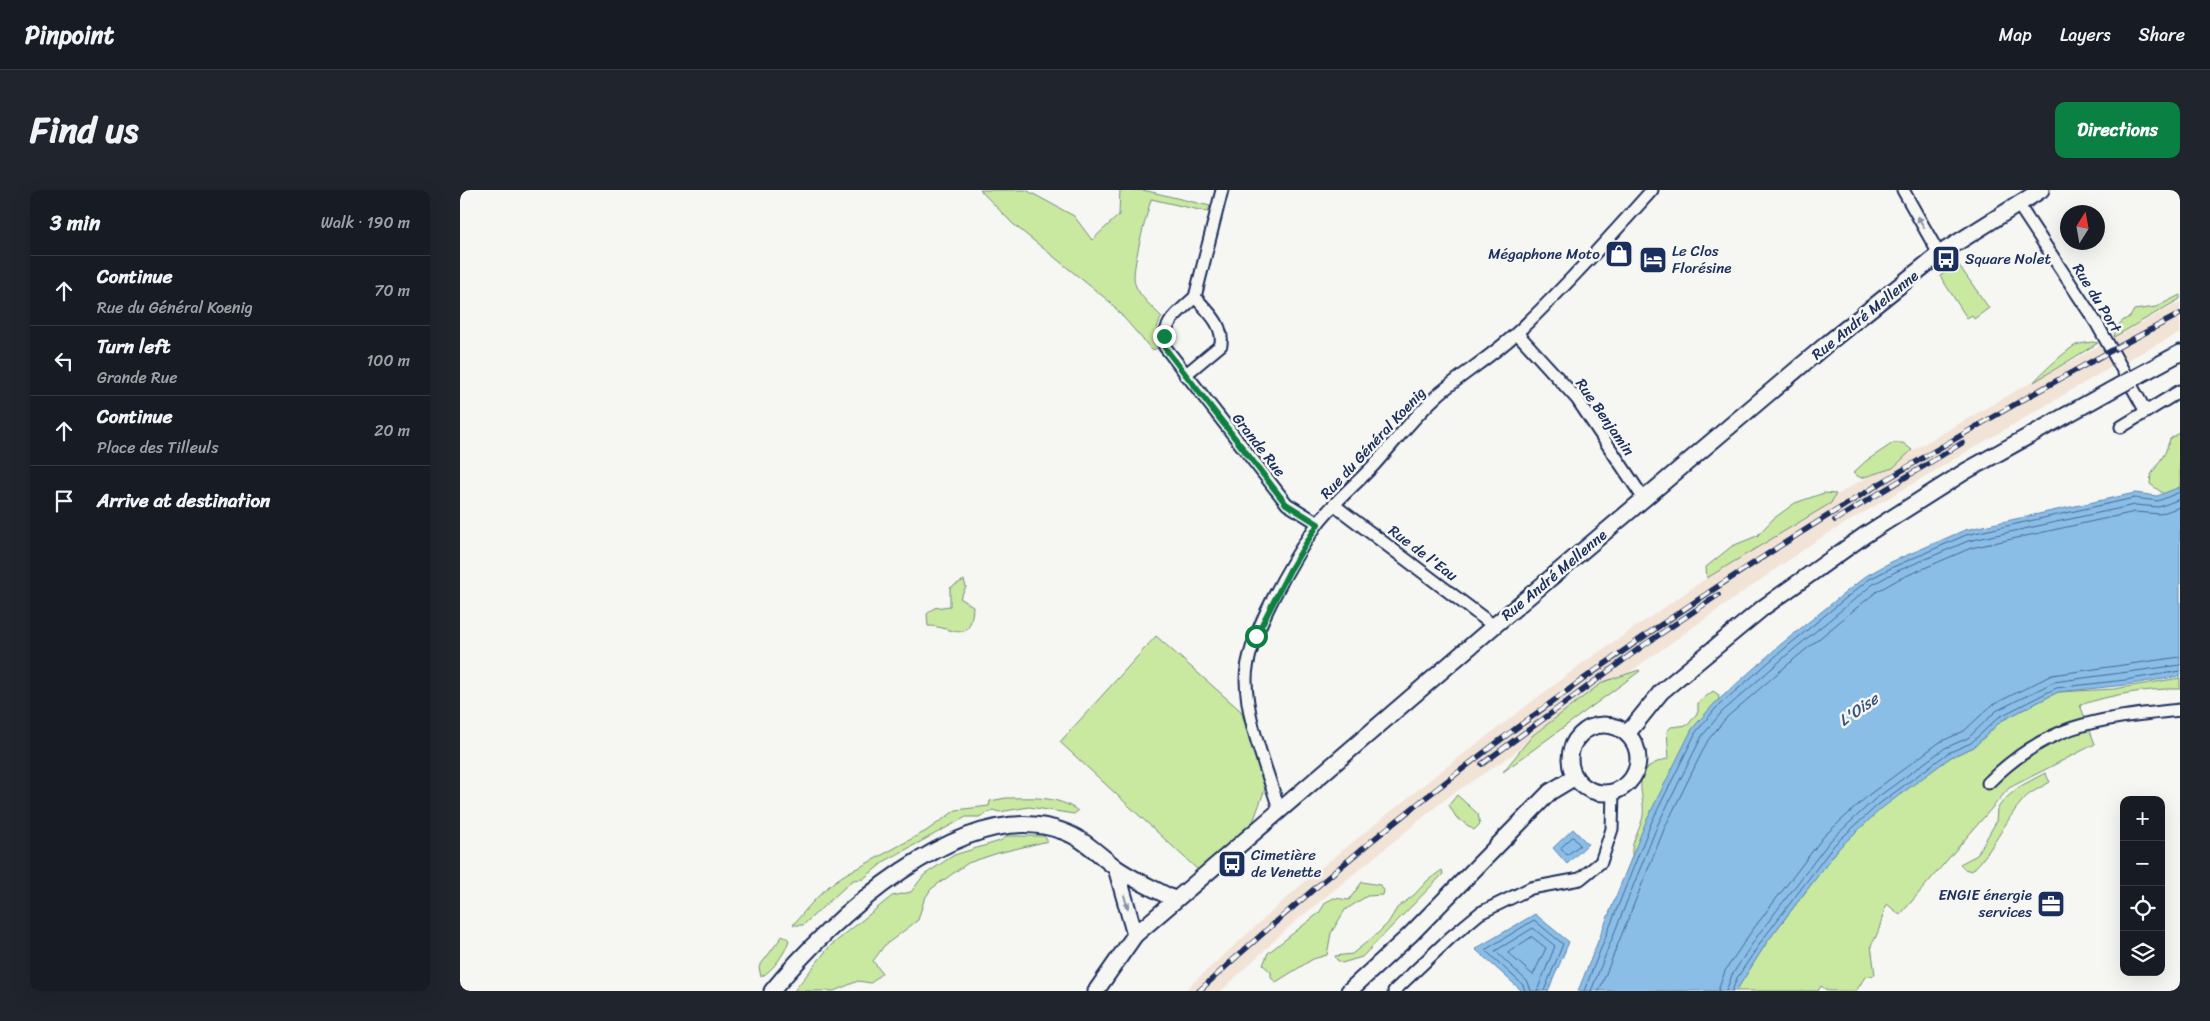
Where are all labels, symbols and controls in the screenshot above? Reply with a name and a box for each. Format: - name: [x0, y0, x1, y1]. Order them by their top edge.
- text: Pinpoint: [25, 14, 114, 56]
- text: Map: [1999, 19, 2032, 51]
- text: Layers: [2060, 19, 2111, 51]
- text: Share: [2139, 19, 2185, 51]
- text: Find us: [30, 99, 138, 161]
- button: Directions: [2055, 102, 2180, 158]
- text: 3 min: [50, 204, 100, 242]
- north arrow: [2060, 205, 2105, 250]
- text: Walk · 190 m: [321, 208, 410, 237]
- one-way arrow: [1917, 216, 1926, 229]
- place label: Le Clos Florésine: [1672, 238, 1732, 281]
- shop icon: Mégaphone Moto: [1604, 239, 1634, 269]
- place label: Mégaphone Moto: [1488, 241, 1600, 267]
- bus stop icon: Square Nolet: [1931, 244, 1961, 274]
- hotel icon: Le Clos Florésine: [1638, 245, 1668, 275]
- place label: Square Nolet: [1965, 246, 2052, 272]
- street label: Rue du Port: [2065, 258, 2129, 339]
- text: Continue: [97, 260, 173, 293]
- street label: Rue André Mellenne: [1806, 263, 1924, 367]
- text: 70 m: [374, 276, 410, 305]
- icon: ahead: [50, 277, 78, 305]
- text: Rue du Général Koenig: [97, 293, 253, 322]
- route end: [1153, 325, 1176, 348]
- text: Turn left: [97, 330, 170, 363]
- text: 100 m: [366, 346, 410, 375]
- icon: left: [50, 347, 78, 375]
- text: Grande Rue: [97, 363, 178, 392]
- street label: Rue Benjamin: [1569, 373, 1641, 461]
- street label: Rue du Général Koenig: [1314, 381, 1432, 505]
- text: Continue: [97, 400, 173, 433]
- street label: Grande Rue: [1226, 407, 1293, 483]
- text: 20 m: [374, 416, 410, 445]
- icon: ahead: [50, 417, 78, 445]
- text: Place des Tilleuls: [97, 433, 219, 462]
- text: Arrive at destination: [97, 484, 270, 517]
- icon: arrive: [50, 487, 78, 515]
- street label: Rue de l'Eau: [1383, 518, 1463, 588]
- street label: Rue André Mellenne: [1495, 523, 1613, 627]
- route start: [1245, 625, 1268, 648]
- water label: L'Oise: [1832, 684, 1886, 734]
- map controls: [2120, 796, 2165, 976]
- button: +: [2120, 796, 2165, 841]
- button: −: [2120, 841, 2165, 886]
- place label: Cimetière de Venette: [1251, 842, 1322, 885]
- bus stop icon: Cimetière de Venette: [1217, 849, 1247, 879]
- place label: ENGIE énergie services: [1938, 882, 2032, 925]
- button: locate: [2120, 886, 2165, 931]
- office icon: ENGIE énergie services: [2036, 889, 2066, 919]
- one-way arrow: [1122, 894, 1130, 909]
- button: layers: [2120, 931, 2165, 976]

